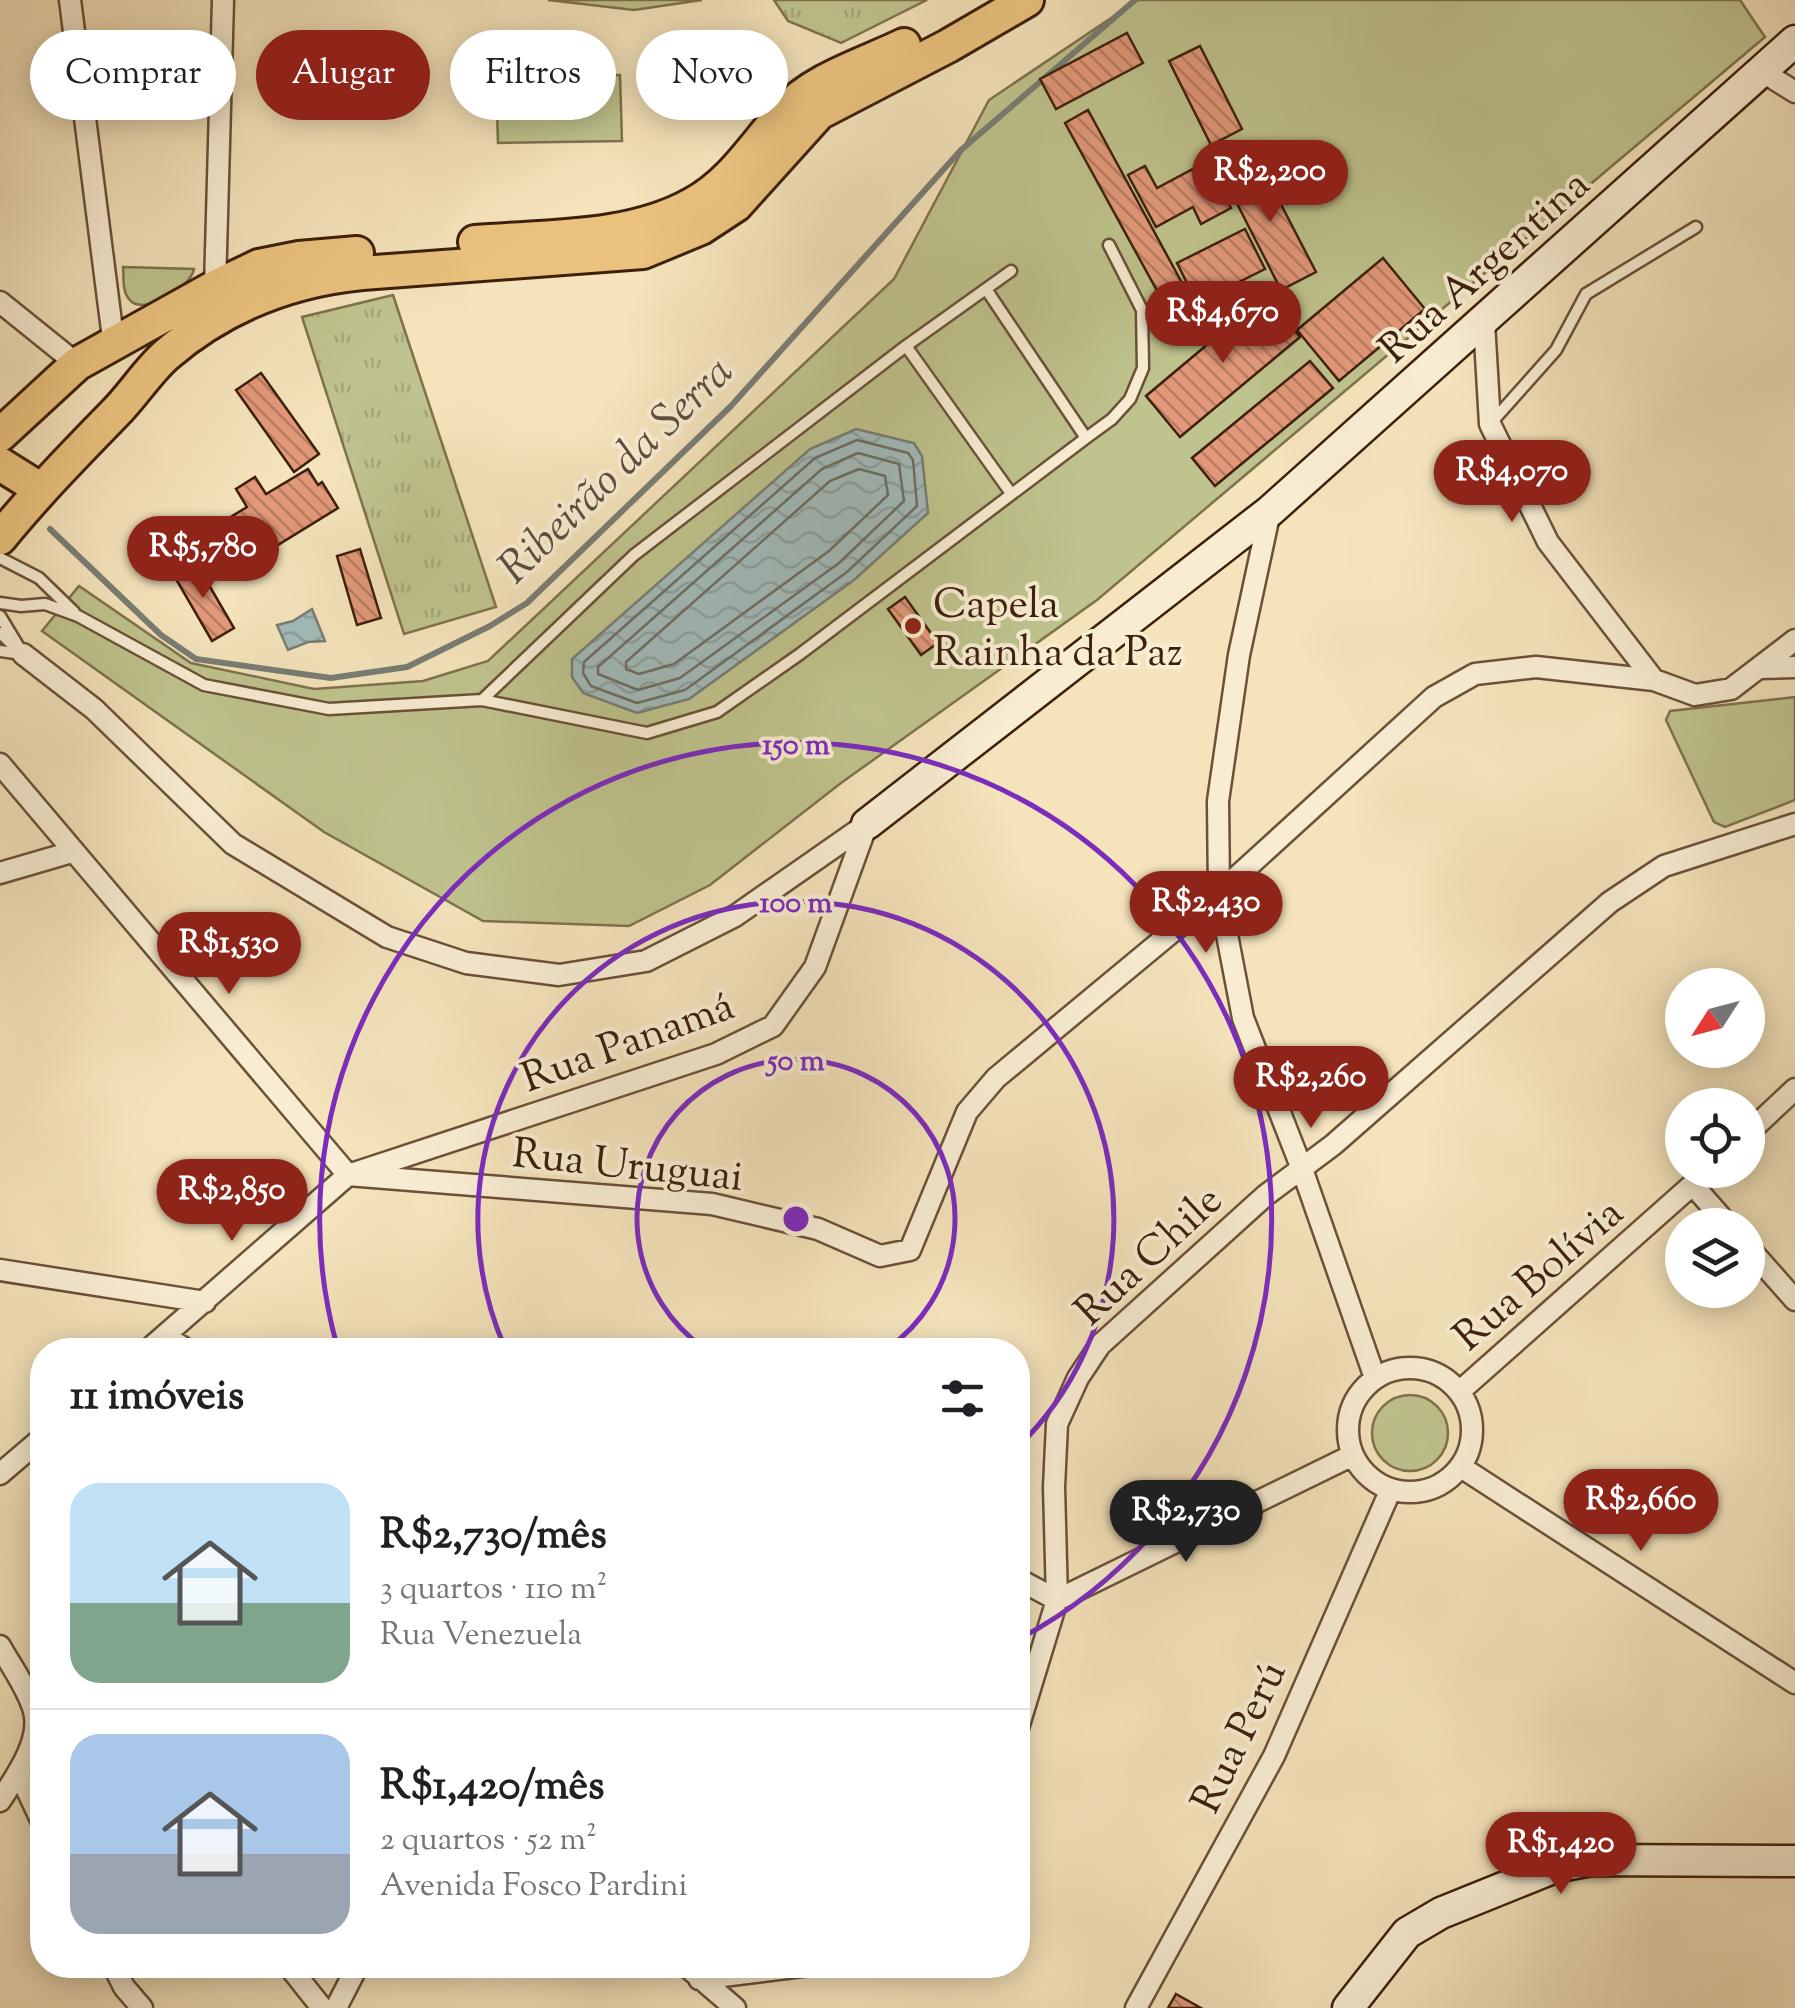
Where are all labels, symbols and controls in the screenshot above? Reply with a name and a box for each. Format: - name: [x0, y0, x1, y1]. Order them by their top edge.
- chip: Comprar: [30, 30, 236, 120]
- chip: Alugar: [256, 30, 430, 120]
- chip: Filtros: [450, 30, 616, 120]
- chip: Novo: [636, 30, 788, 120]
- pin: R$2,200: [1178, 140, 1362, 225]
- text: R$2,200: [1214, 149, 1326, 195]
- street label: Rua Argentina: [1368, 158, 1605, 380]
- pin: R$4,670: [1131, 281, 1315, 366]
- text: R$4,670: [1167, 290, 1279, 336]
- water label: Ribeirão da Serra: [486, 343, 750, 601]
- pin: R$4,070: [1420, 440, 1604, 525]
- text: R$4,070: [1456, 449, 1568, 495]
- pin: R$5,780: [111, 516, 295, 601]
- text: R$5,780: [149, 525, 257, 571]
- place label: Capela Rainha da Paz: [933, 577, 1183, 685]
- marker: Capela Rainha da Paz: [902, 615, 924, 637]
- text: 150 m: [762, 725, 830, 768]
- pin: R$2,430: [1114, 871, 1298, 956]
- text: R$2,430: [1152, 880, 1260, 926]
- text: 100 m: [760, 883, 833, 926]
- pin: R$1,530: [137, 912, 321, 997]
- text: R$1,530: [179, 921, 279, 967]
- north arrow: [1665, 968, 1765, 1068]
- map controls: [1665, 968, 1765, 1308]
- street label: Rua Panamá: [514, 979, 743, 1111]
- text: 50 m: [765, 1041, 825, 1084]
- pin: R$2,260: [1219, 1046, 1403, 1131]
- text: R$2,260: [1256, 1055, 1366, 1101]
- button: locate: [1665, 1088, 1765, 1188]
- street label: Rua Uruguai: [509, 1126, 746, 1210]
- pin: R$2,850: [140, 1159, 324, 1244]
- text: R$2,850: [179, 1168, 285, 1214]
- street label: Rua Chile: [1063, 1173, 1238, 1342]
- street label: Rua Bolívia: [1442, 1186, 1638, 1367]
- centre of rings: [778, 1201, 814, 1237]
- button: layers: [1665, 1208, 1765, 1308]
- text: 11 imóveis: [70, 1368, 244, 1428]
- icon: filters: [935, 1371, 990, 1426]
- pin: R$2,660: [1549, 1469, 1733, 1554]
- text: R$2,660: [1585, 1478, 1697, 1524]
- pin: R$2,730: [1094, 1480, 1278, 1565]
- text: R$2,730: [1132, 1489, 1240, 1535]
- text: R$2,730/mês: [380, 1507, 607, 1567]
- icon: home: [150, 1523, 270, 1643]
- text: 3 quartos · 110 m²: [380, 1567, 607, 1613]
- text: Rua Venezuela: [380, 1613, 582, 1659]
- street label: Rua Perú: [1179, 1652, 1304, 1825]
- text: R$1,420/mês: [380, 1758, 605, 1818]
- icon: home: [150, 1774, 270, 1894]
- pin: R$1,420: [1469, 1812, 1653, 1897]
- text: 2 quartos · 52 m²: [380, 1818, 597, 1864]
- text: R$1,420: [1508, 1821, 1614, 1867]
- text: Avenida Fosco Pardini: [380, 1864, 688, 1910]

